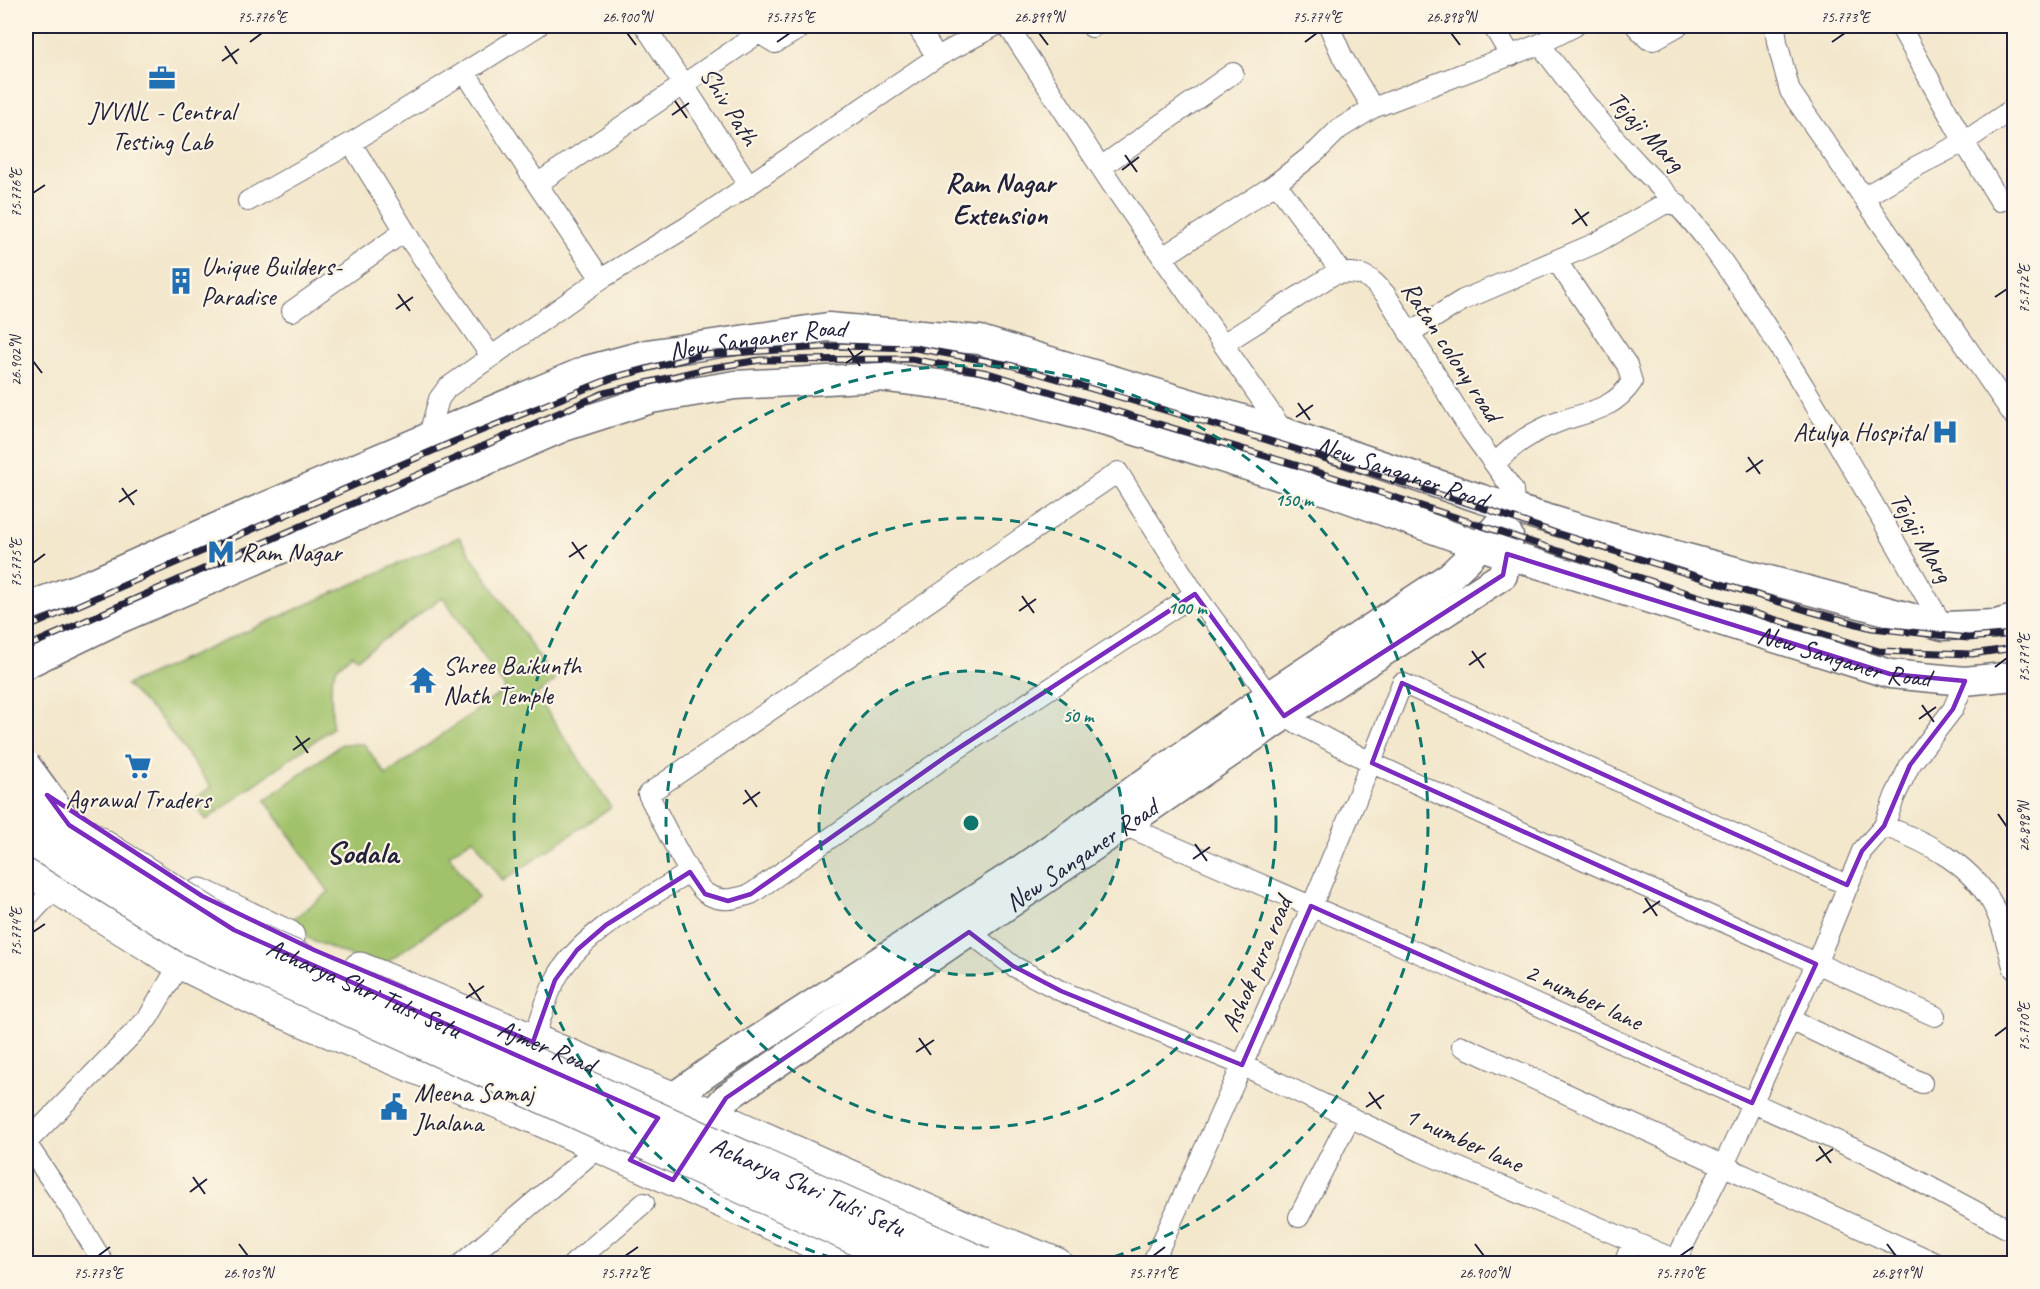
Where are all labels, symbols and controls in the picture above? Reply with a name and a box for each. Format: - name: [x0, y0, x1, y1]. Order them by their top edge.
- text: 75.776°E: [238, 8, 289, 27]
- text: 26.900°N: [602, 8, 655, 27]
- text: 75.775°E: [766, 8, 817, 27]
- text: 26.899°N: [1014, 8, 1067, 27]
- text: 75.774°E: [1293, 8, 1344, 27]
- text: 26.898°N: [1426, 8, 1479, 27]
- text: 75.773°E: [1821, 8, 1872, 27]
- street label: Shiv Path: [693, 61, 768, 153]
- office icon: JVVNL - Central Testing Lab: [147, 63, 177, 93]
- street label: Tejaji Marg: [1601, 84, 1694, 180]
- place label: JVVNL - Central Testing Lab: [87, 95, 240, 158]
- district label: Ram Nagar Extension: [945, 165, 1058, 232]
- text: 75.776°E: [7, 166, 26, 217]
- place label: Unique Builders- Paradise: [201, 250, 344, 313]
- text: 75.772°E: [2015, 262, 2034, 313]
- building icon: Unique Builders- Paradise: [166, 266, 196, 296]
- street label: Ratan colony road: [1394, 275, 1511, 431]
- street label: New Sanganer Road: [667, 311, 851, 367]
- text: 26.902°N: [7, 333, 26, 386]
- place label: Atulya Hospital: [1793, 416, 1930, 449]
- hospital icon: Atulya Hospital: [1930, 417, 1960, 447]
- street label: New Sanganer Road: [1312, 428, 1495, 518]
- street label: Tejaji Marg: [1883, 486, 1961, 590]
- text: 150 m: [1275, 489, 1315, 511]
- text: 75.775°E: [7, 536, 26, 587]
- place label: Ram Nagar: [241, 536, 344, 569]
- metro station icon: Ram Nagar: [206, 537, 236, 567]
- text: 100 m: [1168, 597, 1208, 619]
- street label: New Sanganer Road: [1754, 618, 1936, 695]
- text: 75.771°E: [2015, 631, 2034, 682]
- place label: Shree Baikunth Nath Temple: [443, 649, 583, 712]
- temple icon: Shree Baikunth Nath Temple: [408, 665, 438, 695]
- text: 50 m: [1063, 705, 1095, 727]
- supermarket icon: Agrawal Traders: [123, 751, 153, 781]
- place label: Agrawal Traders: [65, 783, 213, 816]
- street label: New Sanganer Road: [999, 789, 1168, 919]
- text: 26.898°N: [2015, 799, 2034, 852]
- centre of rings: [961, 813, 981, 833]
- district label: Sodala: [326, 832, 401, 873]
- street label: Ashok pura road: [1213, 888, 1301, 1037]
- text: 75.774°E: [7, 905, 26, 956]
- street label: Acharya Shri Tulsi Setu: [261, 931, 467, 1047]
- street label: 2 number lane: [1520, 955, 1650, 1039]
- text: 75.770°E: [2015, 1000, 2034, 1051]
- street label: Ajmer Road: [493, 1012, 604, 1083]
- place label: Meena Samaj Jhalana: [412, 1076, 537, 1139]
- public building icon: Meena Samaj Jhalana: [379, 1092, 409, 1122]
- street label: 1 number lane: [1400, 1099, 1530, 1181]
- street label: Acharya Shri Tulsi Setu: [705, 1129, 911, 1244]
- text: 75.773°E: [74, 1264, 125, 1283]
- text: 26.903°N: [223, 1264, 276, 1283]
- text: 75.772°E: [601, 1264, 652, 1283]
- text: 75.771°E: [1129, 1264, 1180, 1283]
- text: 26.900°N: [1459, 1264, 1512, 1283]
- text: 75.770°E: [1656, 1264, 1707, 1283]
- text: 26.899°N: [1871, 1264, 1924, 1283]

